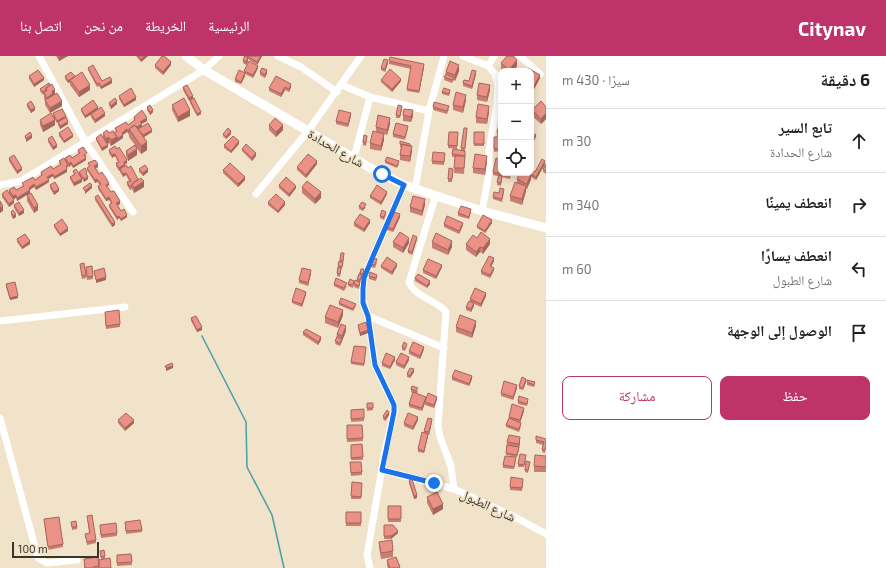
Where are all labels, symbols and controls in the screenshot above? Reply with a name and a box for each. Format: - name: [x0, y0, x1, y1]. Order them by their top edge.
- text: اتصل بنا: [20, 17, 62, 34]
- text: من نحن: [84, 17, 123, 34]
- text: الخريطة: [145, 17, 186, 34]
- text: الرئيسية: [208, 17, 250, 34]
- text: Citynav: [798, 17, 866, 40]
- map controls: [498, 68, 534, 176]
- button: +: [498, 68, 534, 104]
- text: 6 دقيقة: [821, 69, 870, 89]
- text: سيرًا · 430 m: [562, 72, 630, 88]
- button: −: [498, 104, 534, 140]
- text: تابع السير: [779, 118, 832, 136]
- street label: شارع الحدادة: [304, 126, 367, 172]
- icon: ahead: [848, 130, 870, 152]
- text: 30 m: [562, 133, 591, 149]
- button: locate: [498, 140, 534, 176]
- text: شارع الحدادة: [770, 144, 832, 160]
- route start: [373, 165, 391, 183]
- text: انعطف يمينًا: [765, 193, 832, 211]
- icon: right: [848, 194, 870, 216]
- text: 340 m: [562, 197, 599, 213]
- text: انعطف يسارًا: [761, 246, 832, 264]
- icon: left: [848, 258, 870, 280]
- text: 60 m: [562, 261, 592, 277]
- text: شارع الطبول: [773, 272, 832, 288]
- text: الوصول إلى الوجهة: [727, 321, 832, 339]
- icon: arrive: [848, 322, 870, 344]
- button: مشاركة: [562, 376, 712, 420]
- button: حفظ: [720, 376, 870, 420]
- route end: [425, 474, 443, 492]
- street label: شارع الطبول: [457, 485, 518, 527]
- scale bar: [12, 540, 99, 559]
- text: 100 m: [18, 542, 48, 555]

